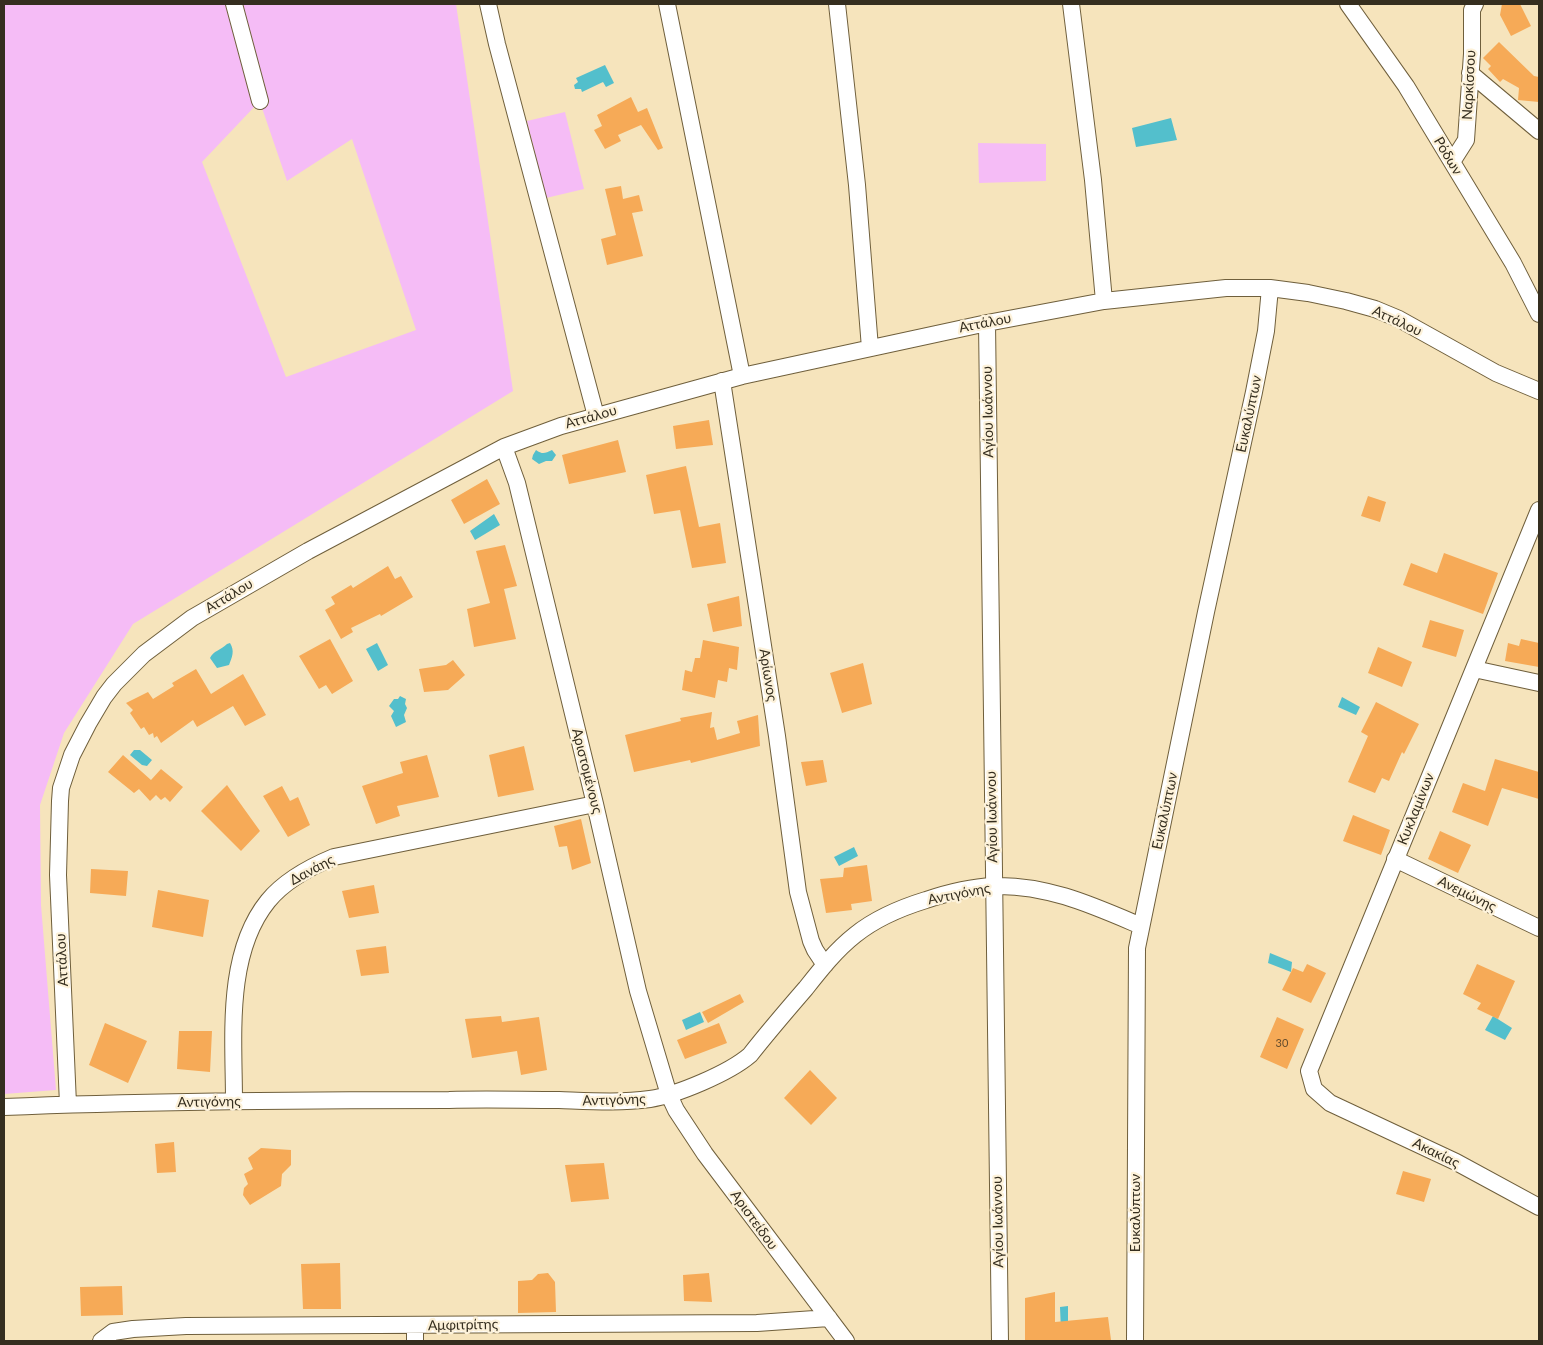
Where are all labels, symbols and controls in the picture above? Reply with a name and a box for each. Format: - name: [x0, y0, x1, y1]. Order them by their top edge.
- street label: Ναρκίσσου: [1459, 50, 1479, 120]
- street label: Ρόδων: [1430, 134, 1466, 178]
- street label: Αττάλου: [1370, 302, 1424, 340]
- street label: Αττάλου: [957, 310, 1013, 336]
- street label: Αγίου Ιωάννου: [979, 366, 997, 458]
- street label: Ευκαλύπτων: [1233, 374, 1265, 454]
- street label: Αττάλου: [563, 402, 619, 432]
- street label: Αττάλου: [202, 575, 256, 617]
- street label: Αρίωνος: [756, 647, 780, 703]
- street label: Αριστομένους: [568, 727, 606, 815]
- street label: Αγίου Ιωάννου: [983, 771, 1001, 863]
- street label: Ευκαλύπτων: [1149, 771, 1181, 851]
- street label: Κυκλαμίνων: [1394, 771, 1438, 847]
- street label: Δανάης: [287, 851, 337, 889]
- street label: Ανεμώνης: [1435, 873, 1499, 915]
- street label: Αντιγόνης: [926, 880, 992, 908]
- street label: Αττάλου: [52, 933, 72, 987]
- house number: 30: [1276, 1036, 1288, 1050]
- street label: Αντιγόνης: [582, 1091, 646, 1109]
- street label: Αντιγόνης: [177, 1093, 241, 1111]
- street label: Ακακίας: [1410, 1134, 1462, 1172]
- street label: Ευκαλύπτων: [1127, 1174, 1143, 1252]
- street label: Αγίου Ιωάννου: [989, 1176, 1007, 1268]
- street label: Αριστείδου: [727, 1187, 781, 1253]
- street label: Αμφιτρίτης: [428, 1316, 498, 1334]

